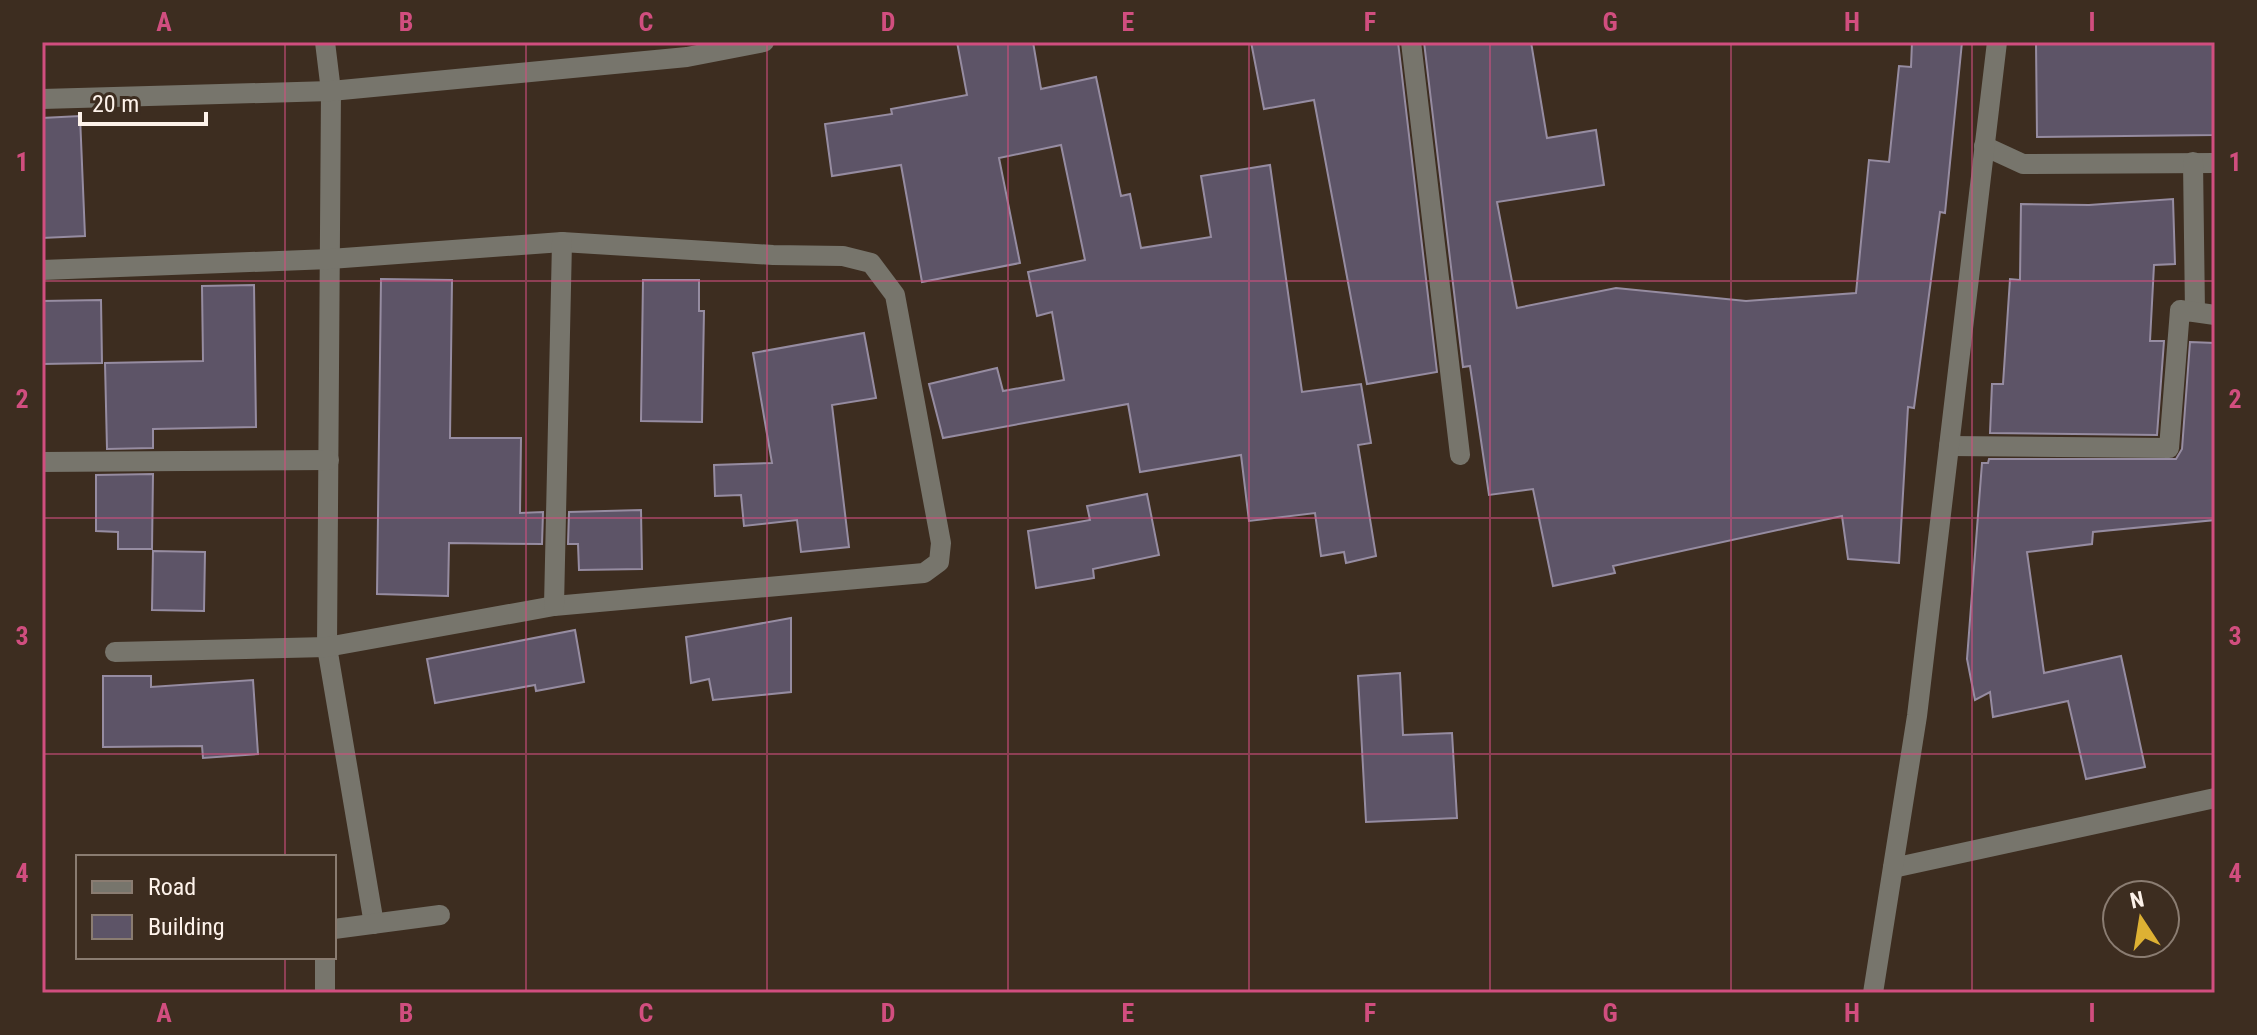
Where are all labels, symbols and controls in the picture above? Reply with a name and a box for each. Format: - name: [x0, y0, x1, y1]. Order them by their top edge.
- text: A: [156, 7, 172, 37]
- text: B: [399, 7, 413, 37]
- text: C: [639, 7, 654, 37]
- text: D: [881, 7, 895, 37]
- text: E: [1122, 7, 1135, 37]
- text: F: [1364, 7, 1376, 37]
- text: G: [1602, 7, 1618, 37]
- text: H: [1844, 7, 1860, 37]
- text: I: [2088, 7, 2096, 37]
- scale bar: [80, 76, 206, 126]
- text: 20 m: [92, 90, 139, 118]
- text: 1: [15, 147, 29, 177]
- text: 1: [2228, 147, 2242, 177]
- text: 2: [15, 384, 29, 414]
- text: 2: [2228, 384, 2242, 414]
- text: 3: [15, 621, 29, 651]
- text: 3: [2228, 621, 2242, 651]
- legend: [76, 855, 336, 959]
- text: 4: [15, 858, 29, 888]
- text: 4: [2228, 858, 2242, 888]
- text: Road: [148, 873, 196, 901]
- north arrow: [2101, 879, 2181, 959]
- text: N: [2128, 886, 2146, 914]
- text: Building: [148, 913, 225, 941]
- text: A: [156, 998, 172, 1028]
- text: B: [399, 998, 413, 1028]
- text: C: [639, 998, 654, 1028]
- text: D: [881, 998, 895, 1028]
- text: E: [1122, 998, 1135, 1028]
- text: F: [1364, 998, 1376, 1028]
- text: G: [1602, 998, 1618, 1028]
- text: H: [1844, 998, 1860, 1028]
- text: I: [2088, 998, 2096, 1028]

